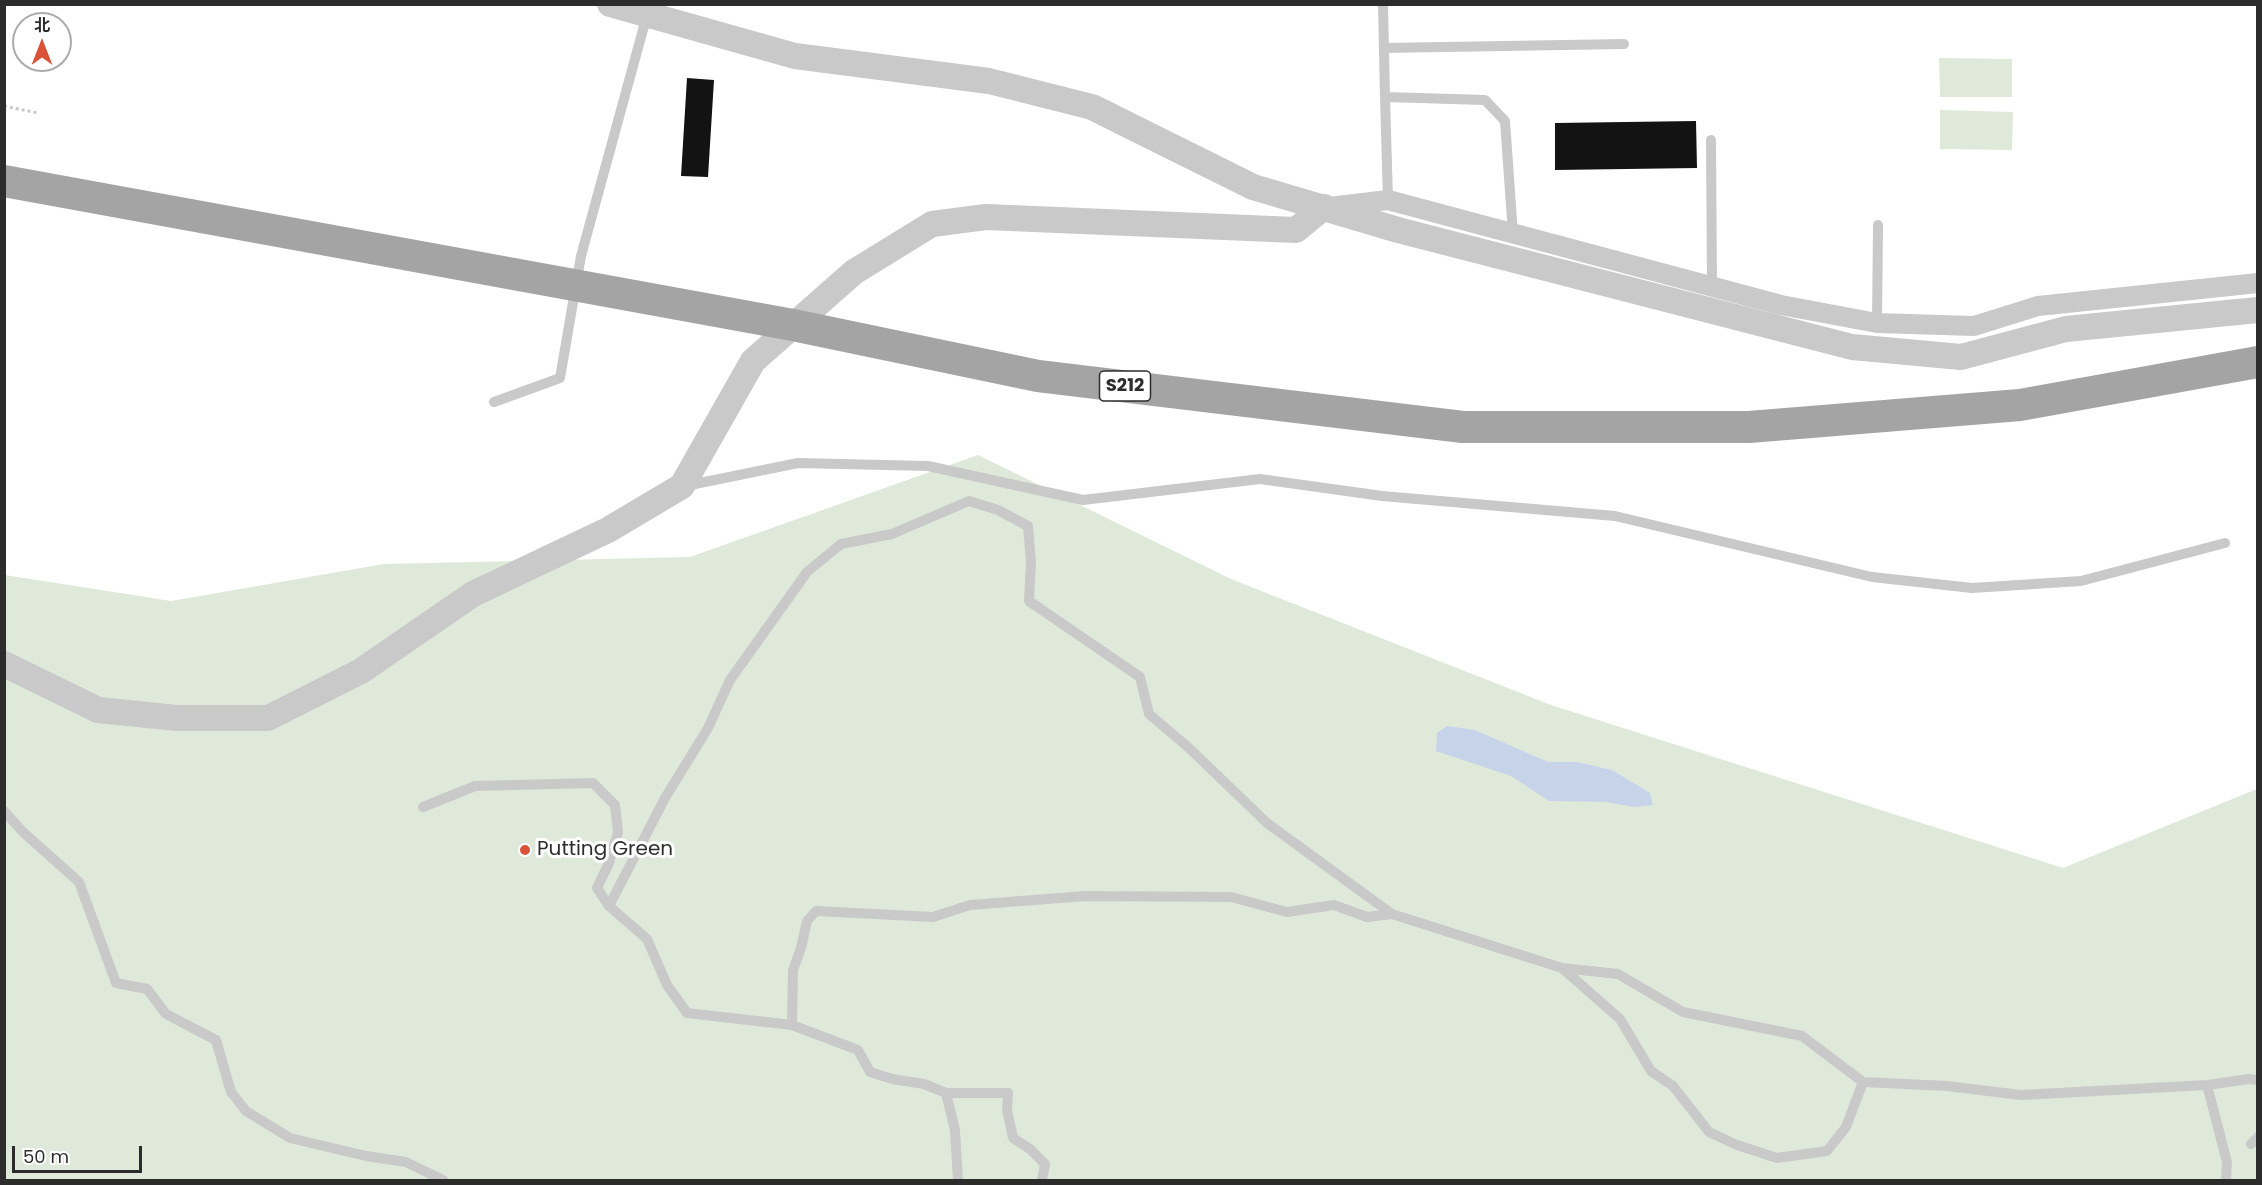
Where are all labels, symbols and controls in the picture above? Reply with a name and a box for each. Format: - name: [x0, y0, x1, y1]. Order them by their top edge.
- north arrow: [12, 12, 72, 72]
- text: 北: [34, 14, 50, 37]
- road number: S212: [1100, 371, 1150, 401]
- place label: Putting Green: [537, 838, 673, 862]
- marker: Putting Green: [518, 843, 532, 857]
- scale bar: [15, 1134, 146, 1172]
- text: 50 m: [23, 1144, 69, 1169]

